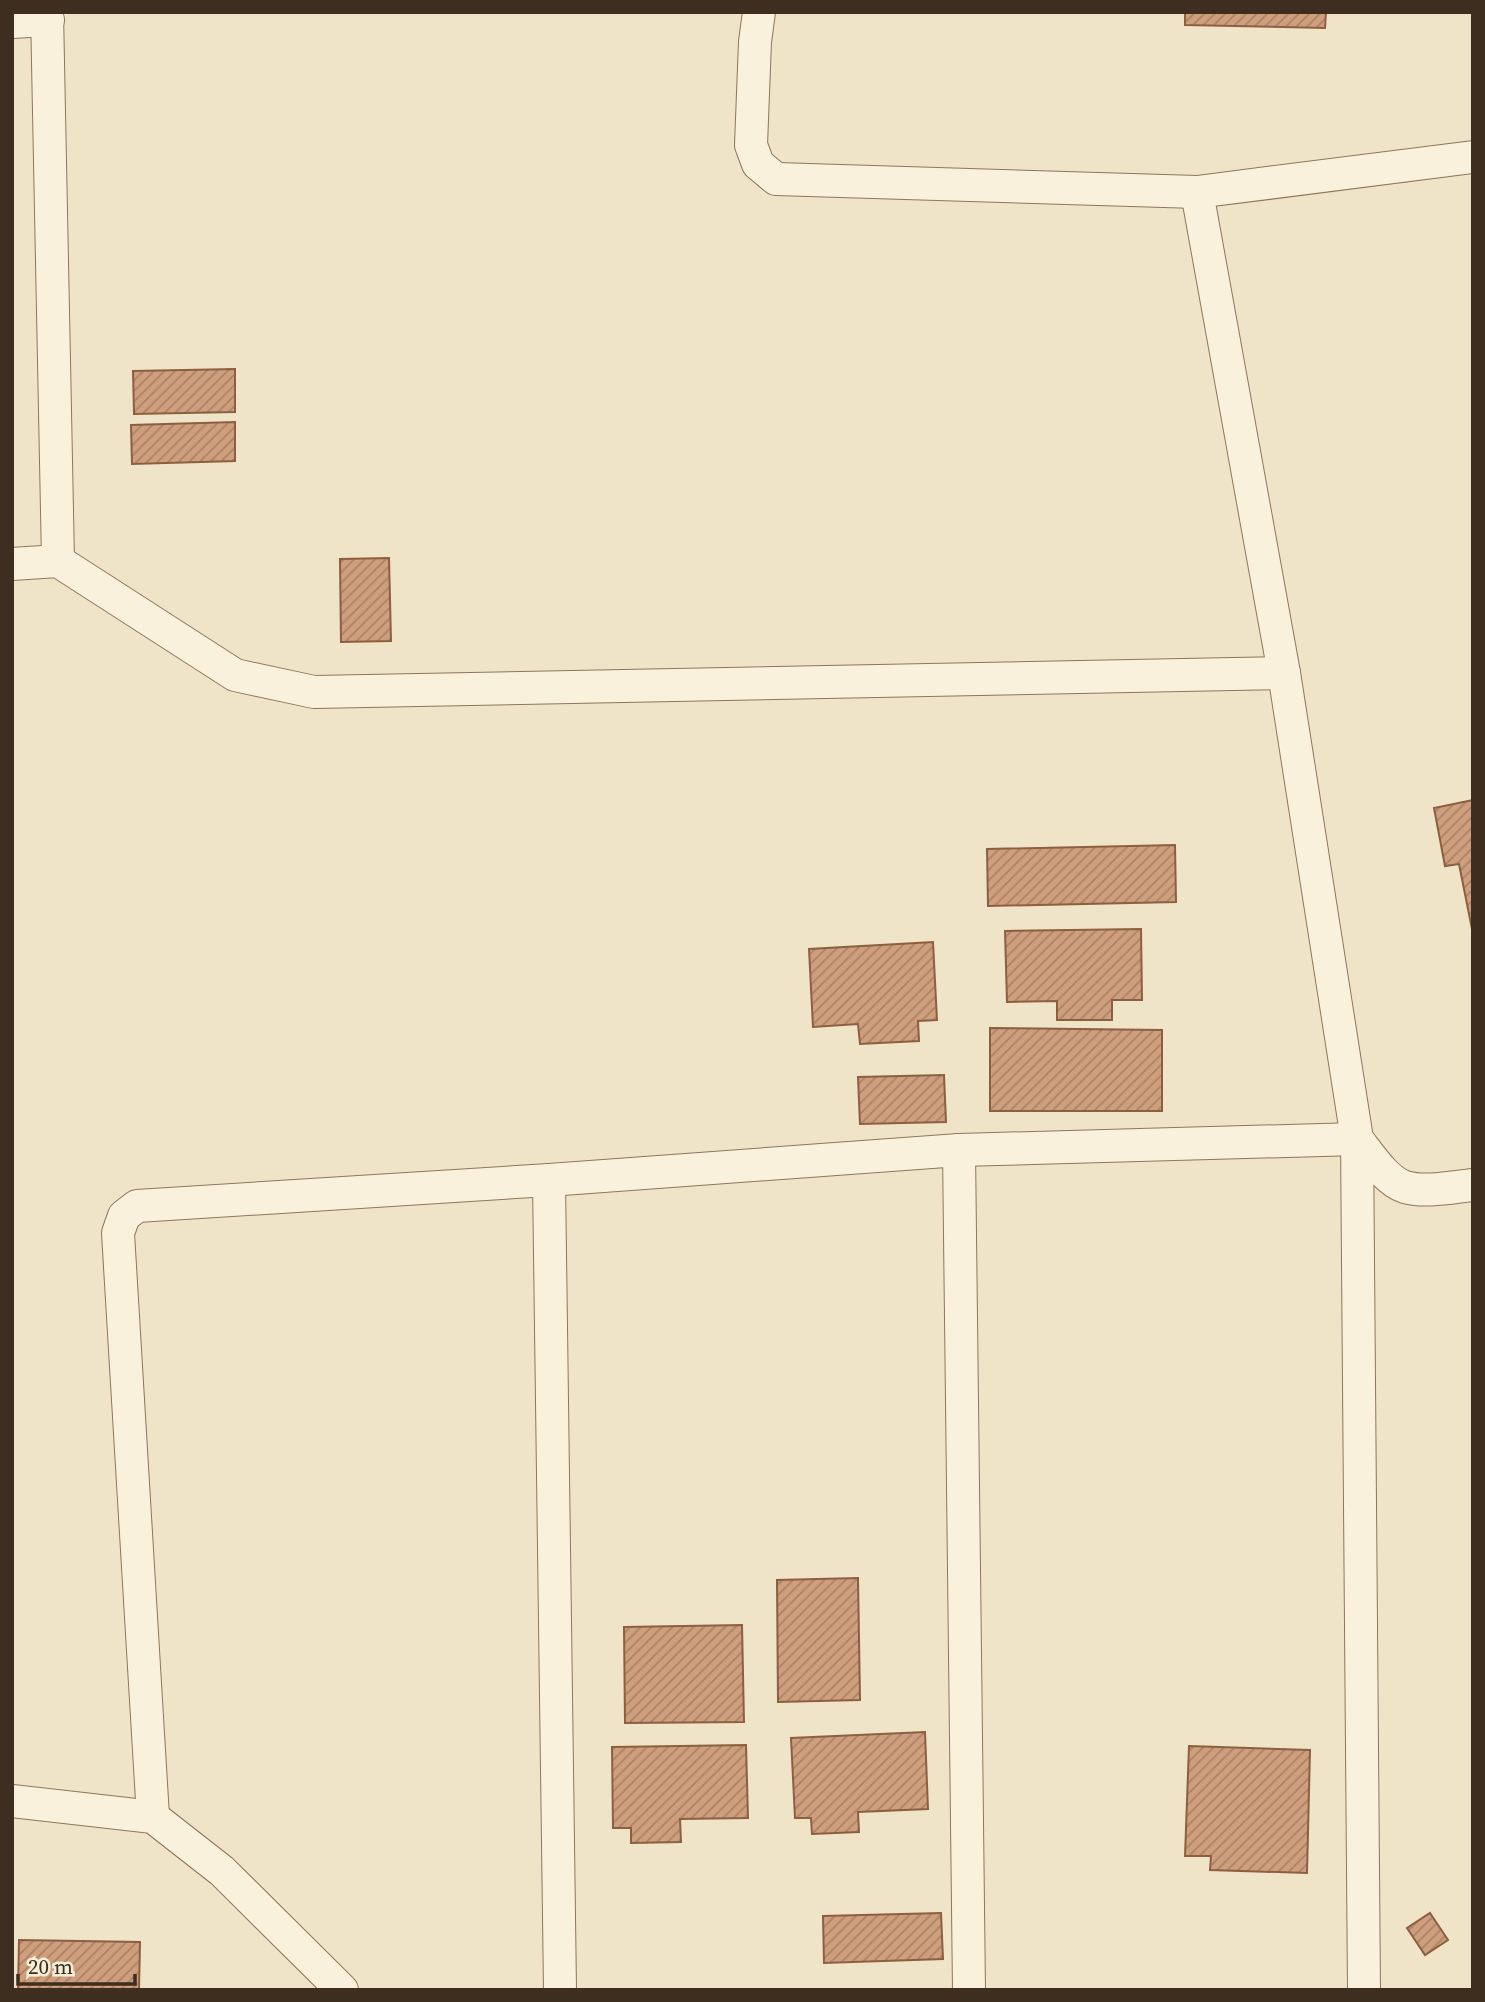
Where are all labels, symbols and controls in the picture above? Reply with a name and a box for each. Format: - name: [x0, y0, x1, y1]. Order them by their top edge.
- scale bar: [18, 1942, 135, 1986]
- text: 20 m: [28, 1952, 73, 1981]

